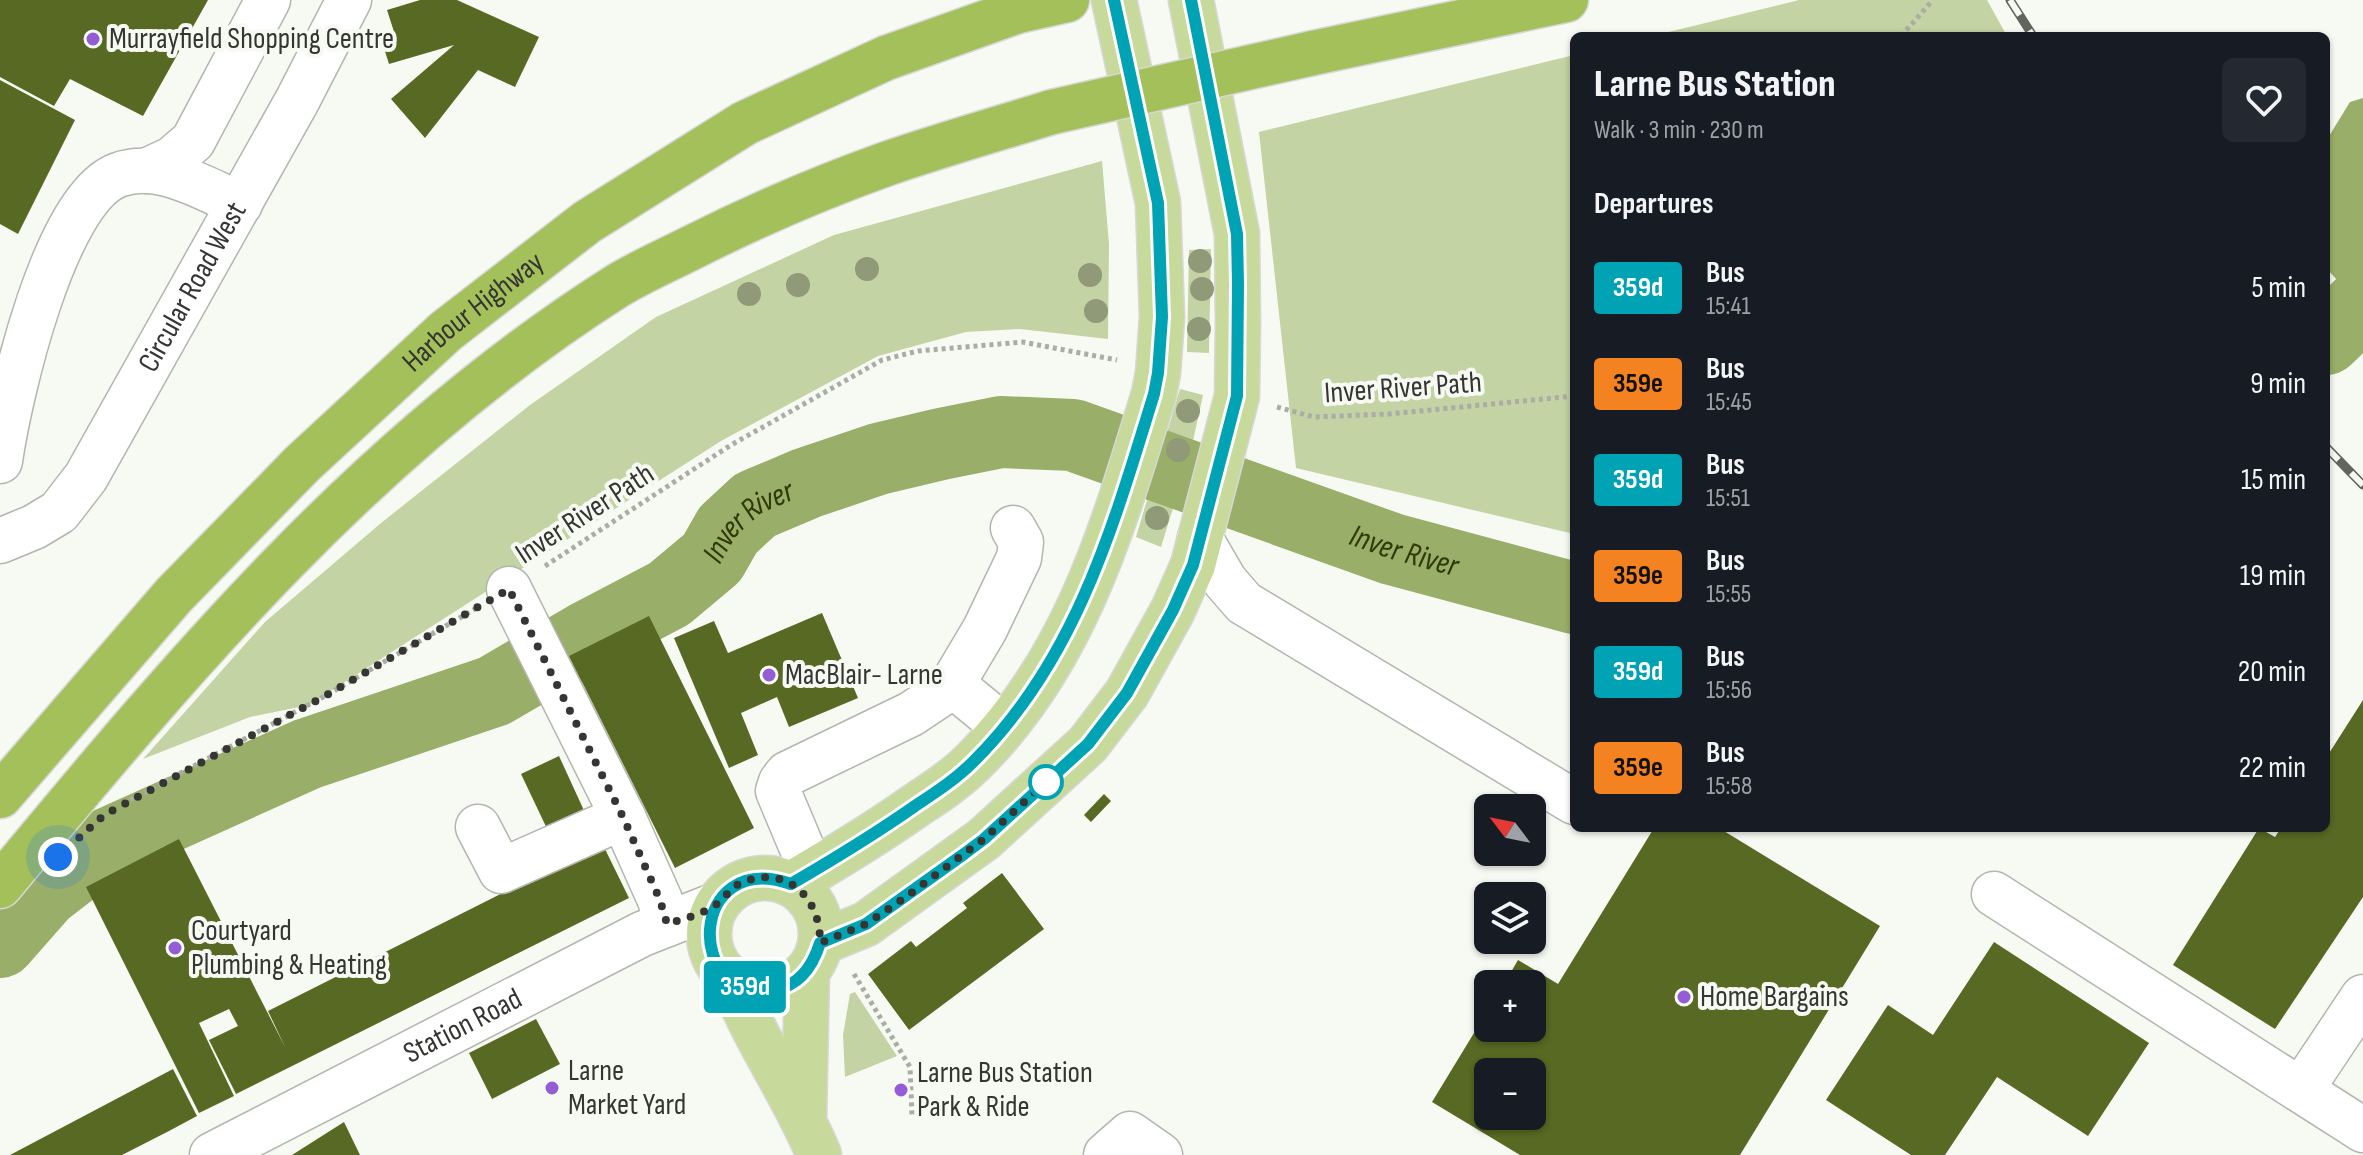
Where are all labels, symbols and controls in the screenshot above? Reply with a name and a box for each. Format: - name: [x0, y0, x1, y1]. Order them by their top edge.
- place label: Murrayfield Shopping Centre: [109, 21, 394, 57]
- marker: Murrayfield Shopping Centre: [84, 30, 102, 48]
- button: heart: [2222, 58, 2306, 142]
- text: Larne Bus Station: [1594, 62, 1836, 107]
- text: Walk · 3 min · 230 m: [1594, 115, 1764, 146]
- text: Departures: [1594, 186, 1714, 222]
- street label: Circular Road West: [131, 196, 255, 378]
- street label: Harbour Highway: [395, 244, 551, 380]
- text: Bus: [1706, 255, 1745, 291]
- text: 5 min: [2252, 270, 2306, 306]
- text: 359d: [1613, 271, 1663, 304]
- text: 15:41: [1706, 291, 1751, 322]
- text: Bus: [1706, 351, 1745, 387]
- street label: Inver River Path: [1323, 365, 1483, 411]
- text: 9 min: [2250, 366, 2306, 402]
- text: 359e: [1613, 367, 1663, 400]
- text: 15:45: [1706, 387, 1752, 418]
- text: Bus: [1706, 447, 1745, 483]
- street label: Inver River Path: [509, 456, 661, 572]
- text: 15 min: [2241, 462, 2306, 498]
- text: 359d: [1613, 463, 1663, 496]
- water label: Inver River: [694, 471, 800, 570]
- text: 15:51: [1706, 483, 1750, 514]
- water label: Inver River: [1344, 516, 1464, 586]
- text: Bus: [1706, 543, 1745, 579]
- text: 19 min: [2240, 558, 2306, 594]
- text: 359e: [1613, 559, 1663, 592]
- text: 15:55: [1706, 579, 1751, 610]
- text: Bus: [1706, 639, 1745, 675]
- text: 20 min: [2238, 654, 2306, 690]
- text: 359d: [1613, 655, 1663, 688]
- place label: MacBlair- Larne: [785, 657, 943, 693]
- marker: MacBlair- Larne: [760, 666, 778, 684]
- text: 15:56: [1706, 675, 1752, 706]
- text: Bus: [1706, 735, 1745, 771]
- text: 22 min: [2239, 750, 2306, 786]
- text: 359e: [1613, 751, 1663, 784]
- unlabelled marker: [1029, 765, 1063, 799]
- text: 15:58: [1706, 771, 1752, 802]
- north arrow: [1474, 794, 1546, 866]
- map controls: [1474, 794, 1546, 1130]
- your location: [38, 837, 78, 877]
- button: layers: [1474, 882, 1546, 954]
- place label: Courtyard Plumbing & Heating: [191, 913, 387, 983]
- marker: Courtyard Plumbing & Heating: [166, 939, 184, 957]
- line badge: 359d: [689, 961, 801, 1013]
- text: 359d: [720, 970, 770, 1003]
- button: +: [1474, 970, 1546, 1042]
- place label: Home Bargains: [1700, 979, 1849, 1015]
- street label: Station Road: [398, 981, 528, 1071]
- marker: Home Bargains: [1675, 988, 1693, 1006]
- place label: Larne Market Yard: [568, 1053, 686, 1123]
- place label: Larne Bus Station Park & Ride: [917, 1055, 1093, 1125]
- button: −: [1474, 1058, 1546, 1130]
- marker: Larne Market Yard: [543, 1079, 561, 1097]
- marker: Larne Bus Station Park & Ride: [892, 1081, 910, 1099]

